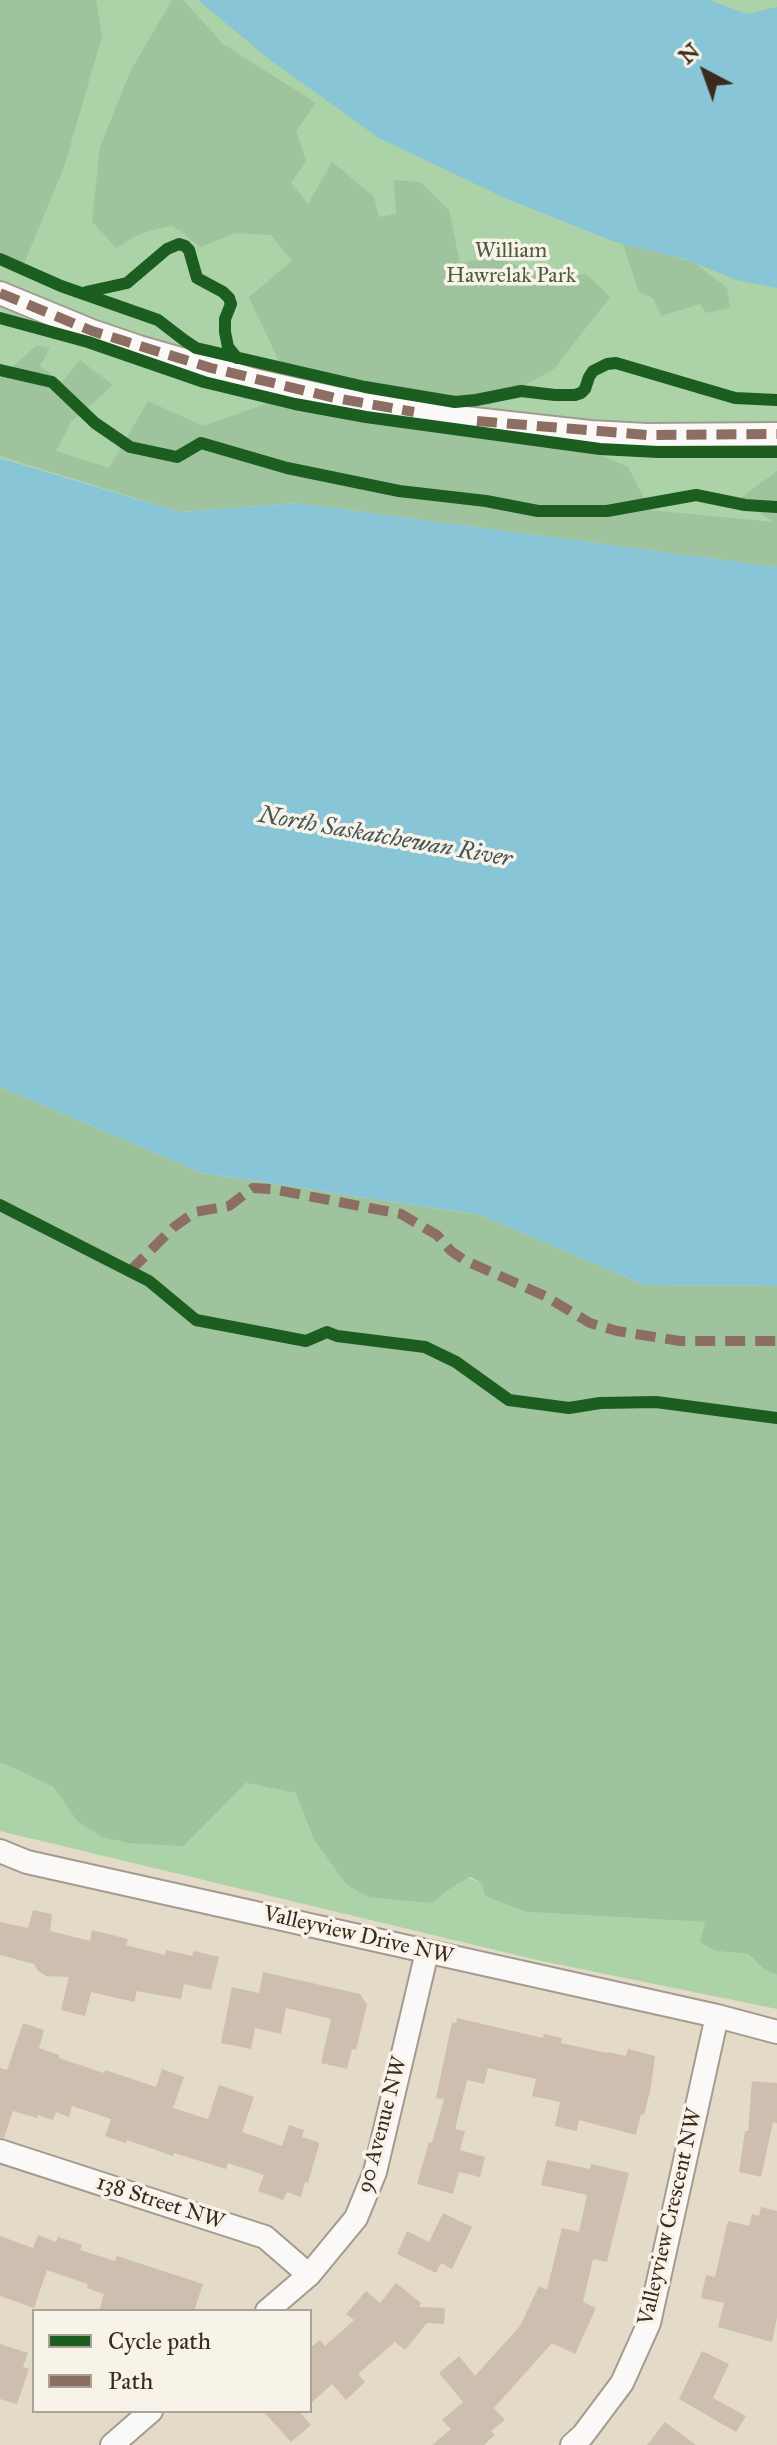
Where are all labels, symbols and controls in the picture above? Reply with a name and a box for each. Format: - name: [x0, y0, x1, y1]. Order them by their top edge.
- north arrow: [665, 32, 745, 112]
- text: N: [673, 37, 705, 70]
- park label: William Hawrelak Park: [446, 239, 576, 290]
- water label: North Saskatchewan River: [256, 802, 514, 874]
- street label: Valleyview Drive NW: [260, 1901, 456, 1971]
- street label: 90 Avenue NW: [352, 2054, 414, 2196]
- street label: Valleyview Crescent NW: [633, 2106, 709, 2328]
- street label: 138 Street NW: [93, 2170, 227, 2236]
- legend: [32, 2309, 312, 2413]
- text: Cycle path: [108, 2326, 211, 2356]
- text: Path: [108, 2366, 153, 2396]

